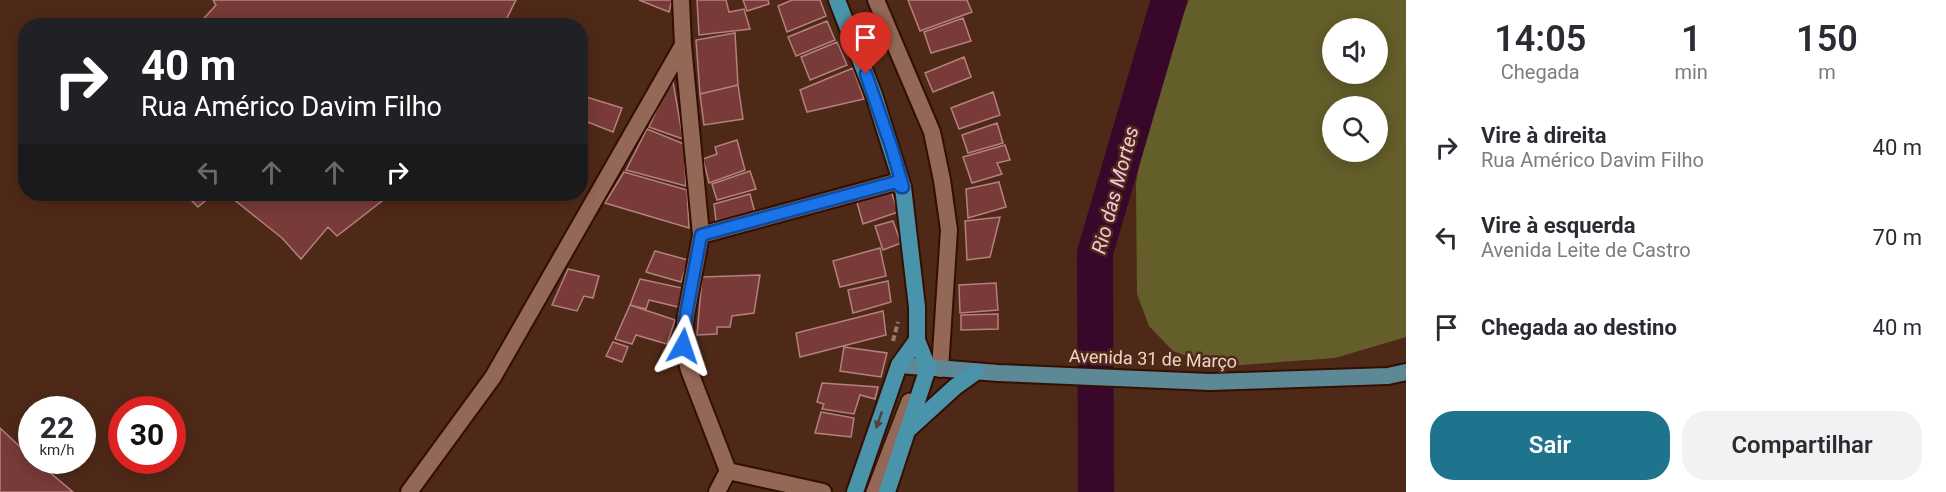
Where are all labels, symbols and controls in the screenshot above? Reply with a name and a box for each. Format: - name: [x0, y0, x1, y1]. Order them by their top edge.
- pin: [840, 12, 891, 74]
- map controls: [1322, 18, 1388, 162]
- button: sound: [1322, 18, 1388, 84]
- text: 14:05: [1494, 18, 1586, 60]
- text: 1: [1681, 18, 1701, 60]
- text: 150: [1796, 18, 1858, 60]
- icon: arrive: [849, 21, 882, 54]
- text: 40 m: [141, 41, 236, 90]
- icon: right: [42, 42, 120, 120]
- text: Chegada: [1501, 60, 1580, 84]
- text: min: [1674, 60, 1708, 84]
- text: m: [1818, 60, 1836, 84]
- text: Rua Américo Davim Filho: [141, 91, 442, 123]
- button: search: [1322, 96, 1388, 162]
- text: Vire à direita: [1481, 123, 1607, 148]
- water label: Rio das Mortes: [1086, 124, 1144, 256]
- icon: right: [1430, 131, 1463, 164]
- text: 40 m: [1873, 135, 1922, 160]
- text: Rua Américo Davim Filho: [1481, 148, 1704, 172]
- icon: left: [192, 156, 225, 189]
- icon: ahead: [255, 156, 288, 189]
- icon: ahead: [318, 156, 351, 189]
- icon: right: [381, 156, 414, 189]
- text: Vire à esquerda: [1481, 213, 1635, 238]
- icon: left: [1430, 221, 1463, 254]
- text: 70 m: [1873, 225, 1922, 250]
- text: Avenida Leite de Castro: [1481, 238, 1691, 262]
- icon: arrive: [1430, 311, 1463, 344]
- position arrow: [651, 314, 715, 378]
- text: Chegada ao destino: [1481, 315, 1677, 340]
- text: 40 m: [1873, 315, 1922, 340]
- street label: Avenida 31 de Março: [1069, 345, 1237, 372]
- speed limit sign: 30: [108, 396, 186, 474]
- text: 22: [40, 410, 74, 445]
- one-way arrow: [874, 411, 884, 429]
- button: Sair: [1430, 411, 1670, 480]
- button: Compartilhar: [1682, 411, 1922, 480]
- text: km/h: [39, 441, 75, 459]

